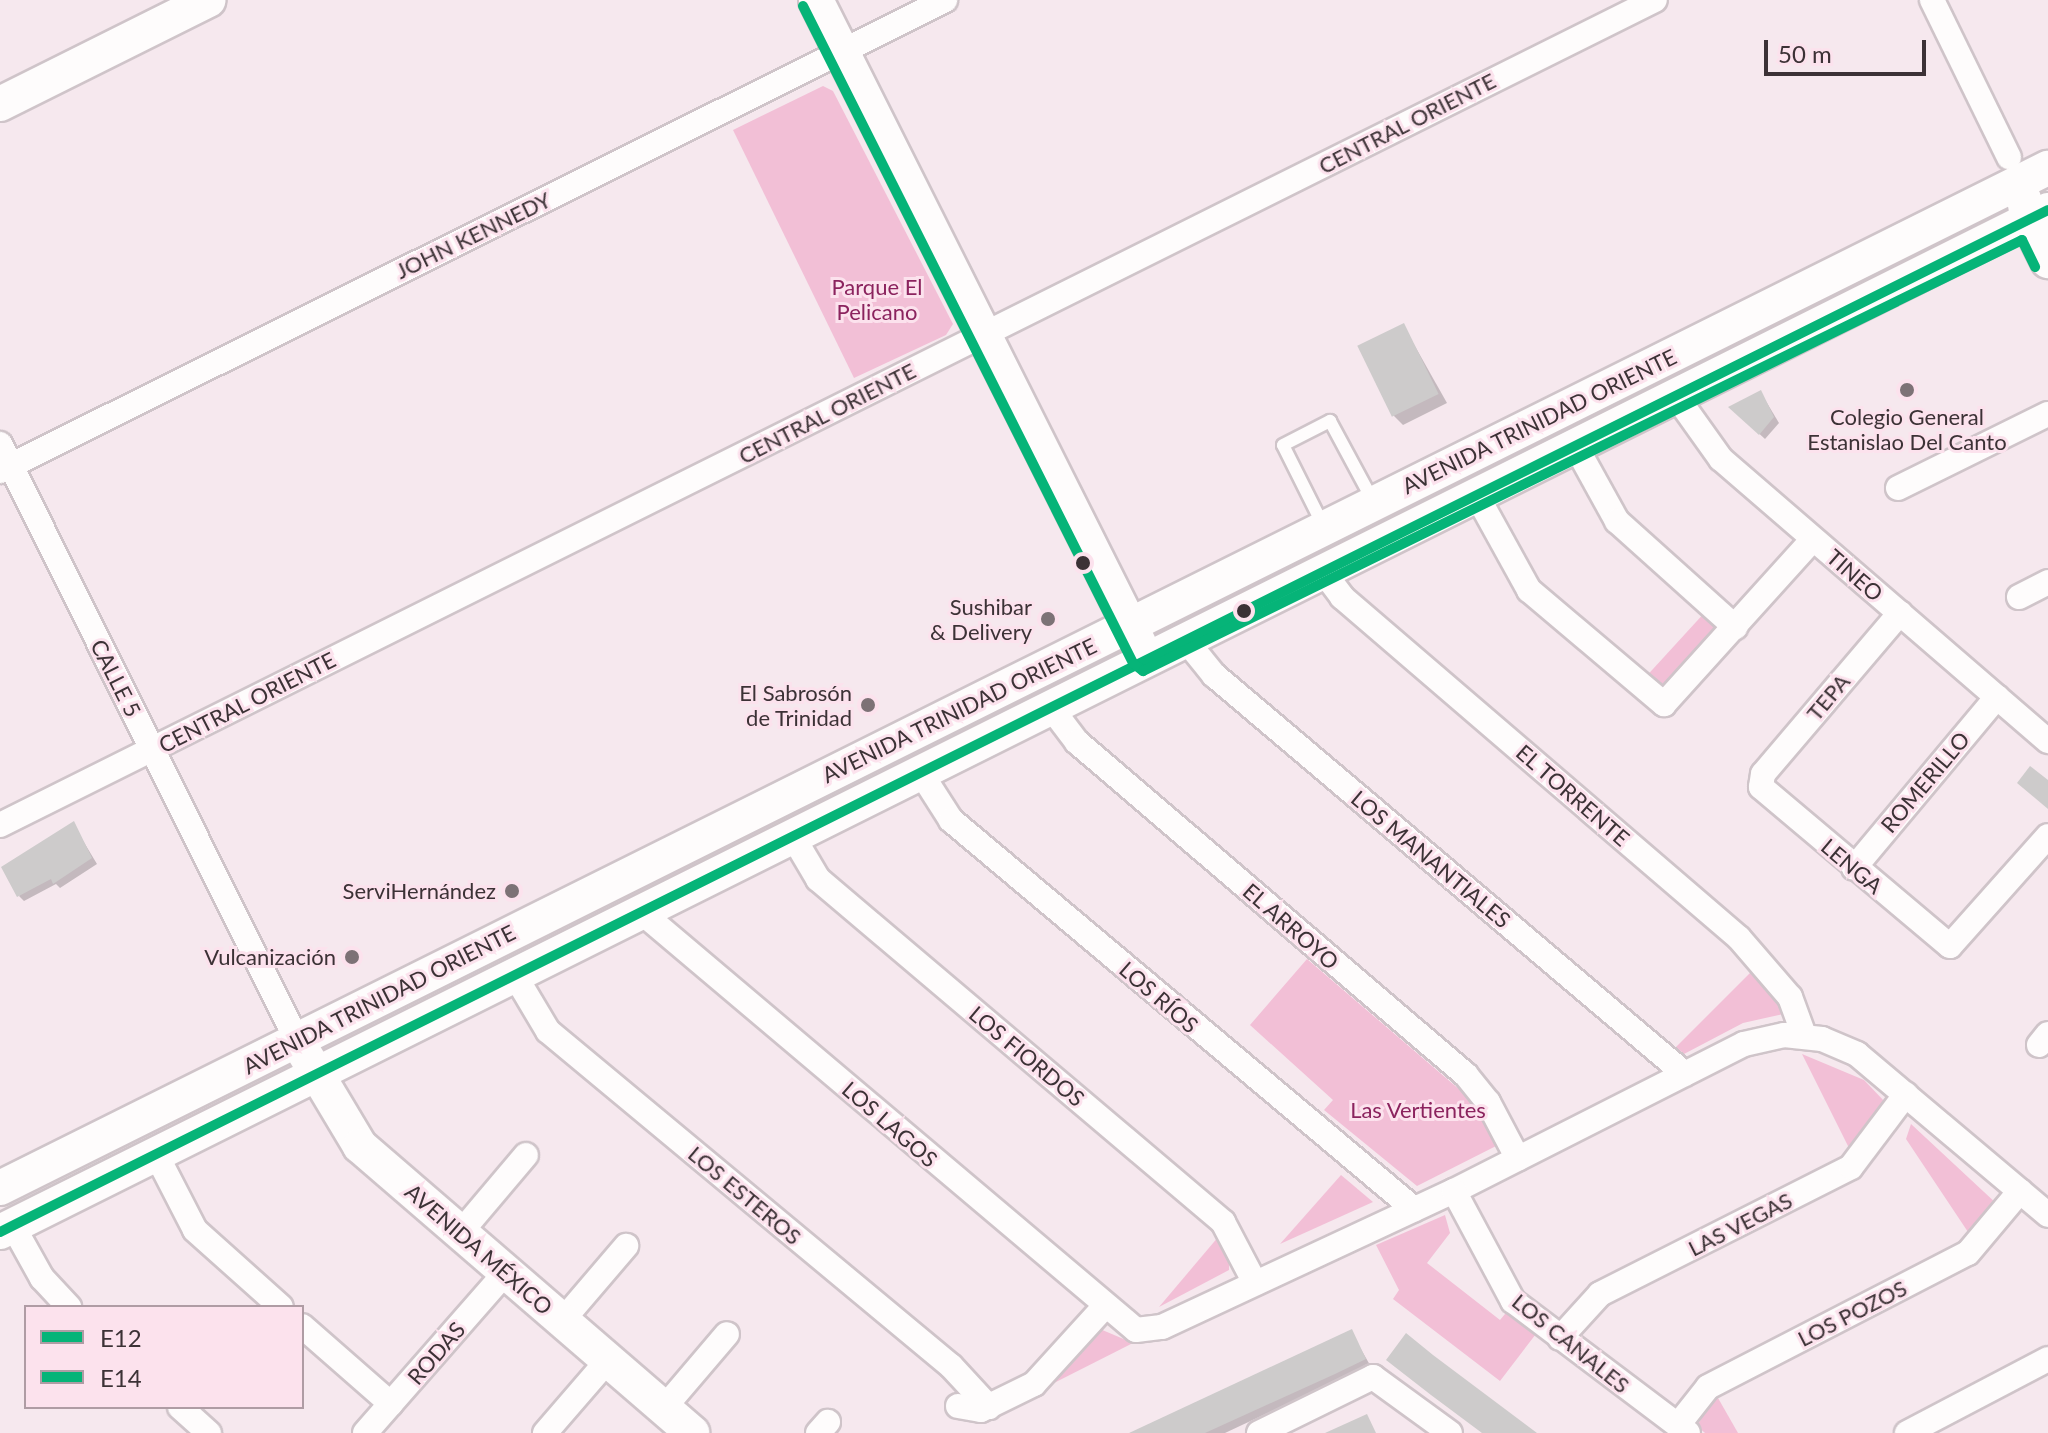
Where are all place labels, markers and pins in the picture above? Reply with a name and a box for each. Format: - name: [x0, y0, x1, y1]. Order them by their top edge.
- marker: Colegio General Estanislao Del Canto: [1898, 381, 1916, 399]
- place label: Colegio General Estanislao Del Canto: [1807, 403, 2007, 454]
- unlabelled marker: [1075, 555, 1091, 571]
- place label: Sushibar & Delivery: [930, 593, 1032, 644]
- unlabelled marker: [1236, 603, 1252, 619]
- marker: Sushibar & Delivery: [1039, 610, 1057, 628]
- place label: El Sabrosón de Trinidad: [739, 679, 852, 730]
- marker: El Sabrosón de Trinidad: [859, 696, 877, 714]
- place label: ServiHernández: [343, 878, 496, 904]
- marker: ServiHernández: [503, 882, 521, 900]
- place label: Vulcanización: [204, 944, 336, 970]
- marker: Vulcanización: [343, 948, 361, 966]

